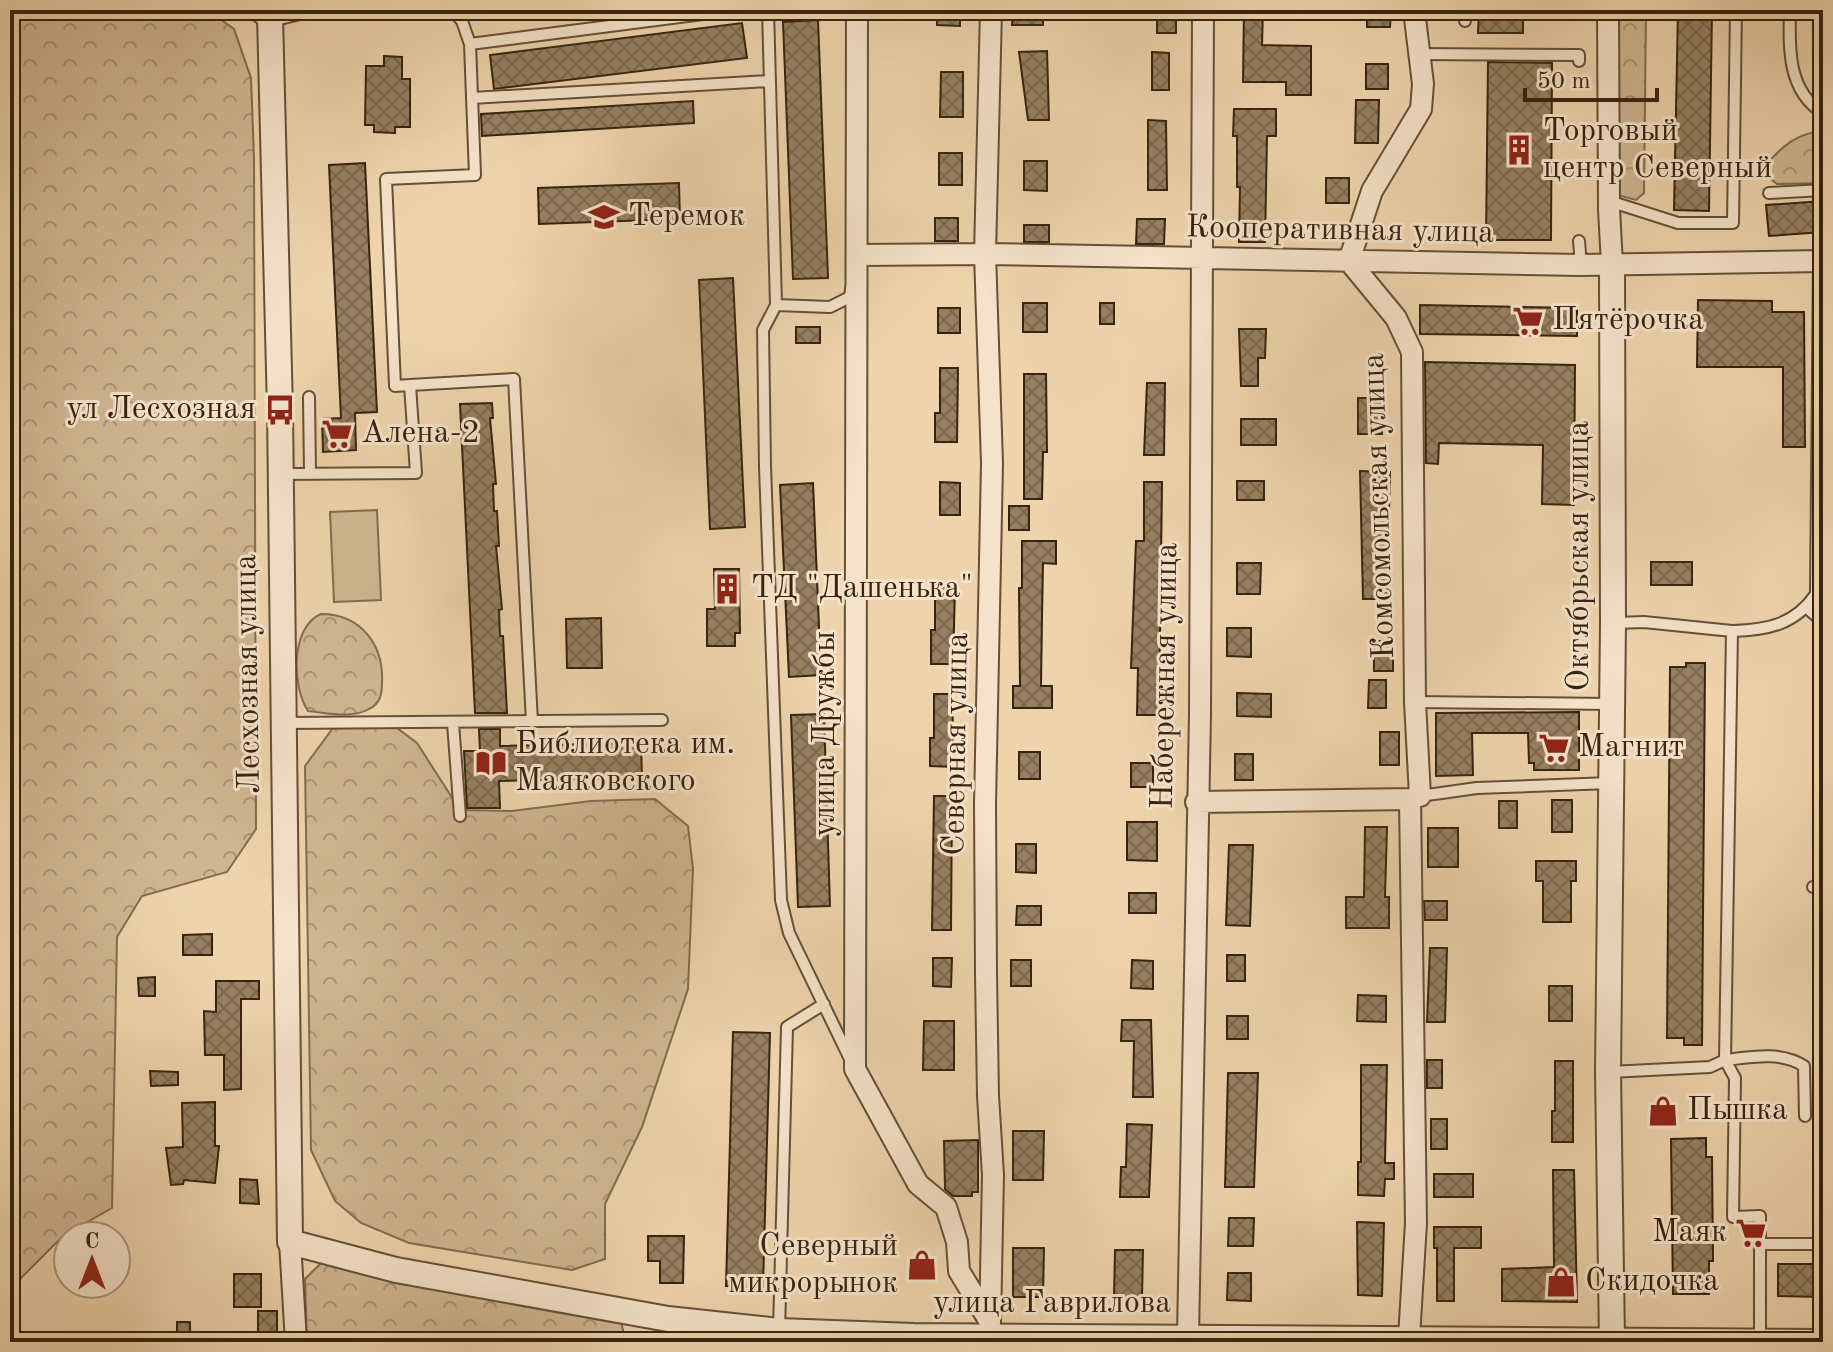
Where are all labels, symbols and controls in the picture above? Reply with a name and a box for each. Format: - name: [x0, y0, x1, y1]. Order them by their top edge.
- scale bar: [1525, 52, 1657, 102]
- text: 50 m: [1537, 70, 1591, 94]
- place label: Торговый центр Северный: [1543, 116, 1772, 185]
- building icon: Торговый центр Северный: [1502, 133, 1536, 167]
- school or university icon: Теремок: [587, 200, 621, 234]
- place label: Теремок: [628, 201, 745, 233]
- street label: Кооперативная улица: [1186, 212, 1495, 250]
- supermarket icon: Пятёрочка: [1511, 304, 1545, 338]
- place label: Пятёрочка: [1552, 305, 1704, 337]
- street label: Комсомольская улица: [1359, 352, 1401, 659]
- bus stop icon: ул Лесхозная: [263, 393, 297, 427]
- place label: ул Лесхозная: [67, 394, 256, 426]
- supermarket icon: Алена-2: [320, 417, 354, 451]
- place label: Алена-2: [361, 418, 480, 450]
- street label: Октябрьская улица: [1564, 420, 1596, 691]
- street label: Набережная улица: [1148, 542, 1184, 810]
- street label: Лесхозная улица: [231, 554, 267, 794]
- building icon: ТД "Дашенька": [710, 572, 744, 606]
- place label: ТД "Дашенька": [751, 573, 973, 605]
- street label: улица Дружбы: [810, 631, 842, 837]
- street label: Северная улица: [939, 632, 975, 856]
- place label: Библиотека им. Маяковского: [515, 729, 735, 798]
- supermarket icon: Магнит: [1537, 731, 1571, 765]
- place label: Магнит: [1578, 732, 1684, 764]
- library icon: Библиотека им. Маяковского: [474, 746, 508, 780]
- shop icon: Пышка: [1646, 1094, 1680, 1128]
- place label: Пышка: [1687, 1095, 1788, 1127]
- supermarket icon: Маяк: [1734, 1216, 1768, 1250]
- place label: Маяк: [1652, 1217, 1727, 1249]
- north arrow: [52, 1220, 132, 1300]
- text: С: [85, 1231, 99, 1253]
- place label: Северный микрорынок: [728, 1231, 898, 1300]
- shop icon: Северный микрорынок: [905, 1248, 939, 1282]
- shop icon: Скидочка: [1544, 1265, 1578, 1299]
- place label: Скидочка: [1585, 1266, 1719, 1298]
- street label: улица Гаврилова: [933, 1288, 1171, 1320]

